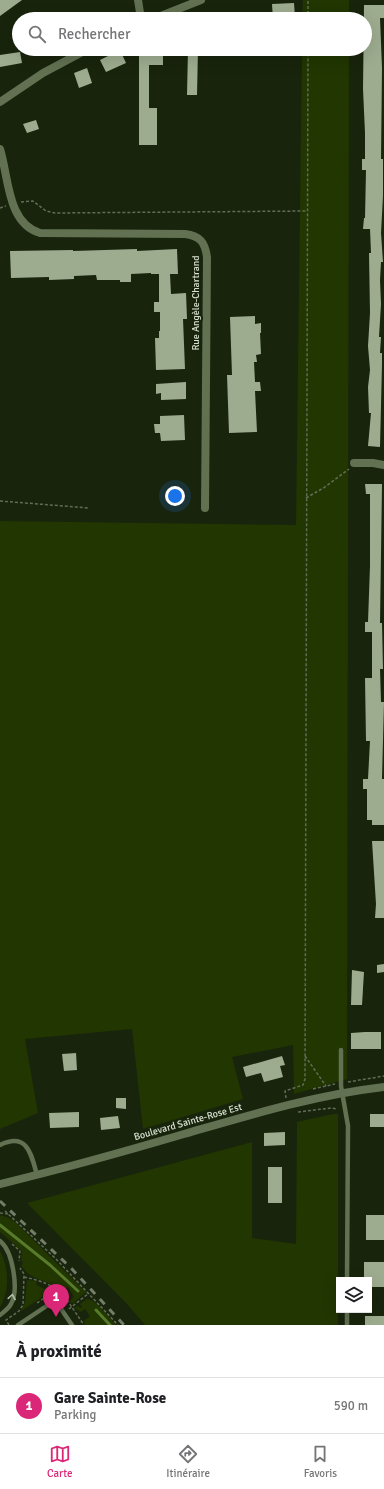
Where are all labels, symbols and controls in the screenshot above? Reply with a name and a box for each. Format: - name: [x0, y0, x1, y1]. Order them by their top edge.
- search box: [12, 12, 372, 56]
- icon: search: [26, 23, 48, 45]
- text: Rechercher: [58, 25, 131, 43]
- street label: Rue Angèle-Chartrand: [190, 255, 202, 351]
- your location: [165, 486, 185, 506]
- street label: Boulevard Sainte-Rose Est: [132, 1101, 244, 1143]
- map controls: [336, 1277, 372, 1313]
- button: layers: [336, 1277, 372, 1313]
- pin: 1: [43, 1284, 69, 1317]
- one-way arrow: [7, 1294, 16, 1300]
- text: À proximité: [16, 1341, 102, 1362]
- text: Gare Sainte-Rose: [54, 1389, 166, 1407]
- text: 1: [25, 1398, 33, 1414]
- text: 590 m: [334, 1398, 368, 1414]
- text: Parking: [54, 1407, 96, 1423]
- tab: Carte: [47, 1443, 73, 1480]
- tab: Itinéraire: [166, 1443, 210, 1480]
- tab: Favoris: [304, 1443, 337, 1480]

